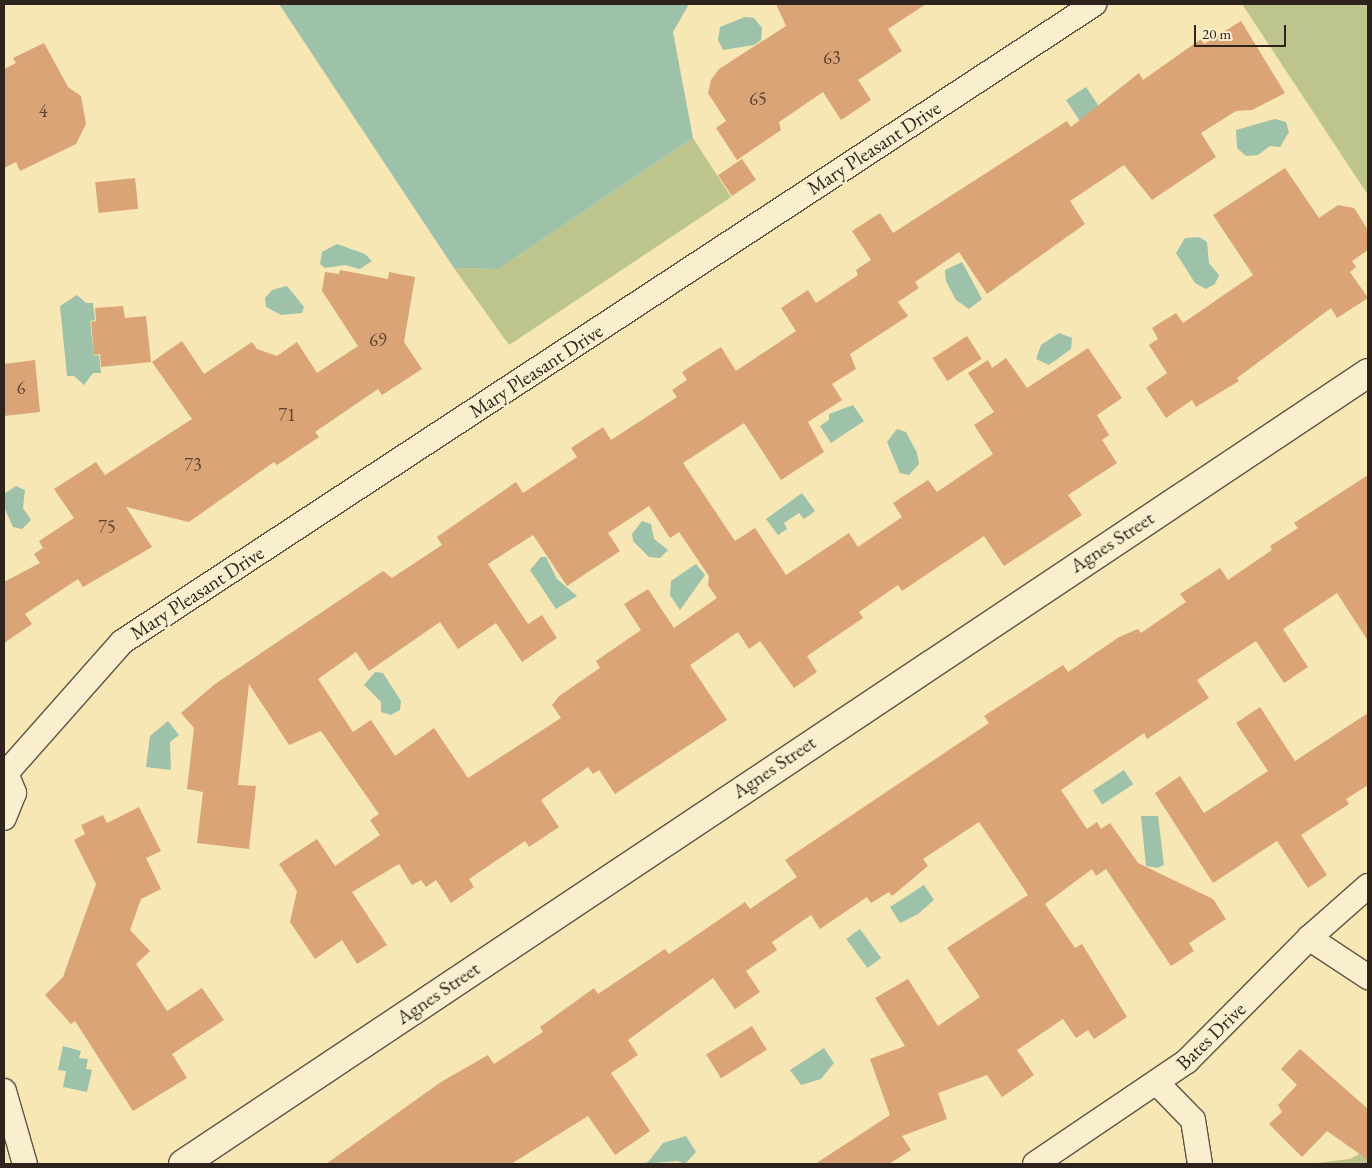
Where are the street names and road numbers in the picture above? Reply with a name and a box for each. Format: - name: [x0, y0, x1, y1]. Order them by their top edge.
- street label: Mary Pleasant Drive: [803, 96, 945, 200]
- street label: Mary Pleasant Drive: [465, 319, 607, 423]
- street label: Agnes Street: [1066, 506, 1158, 578]
- street label: Mary Pleasant Drive: [126, 541, 268, 645]
- street label: Agnes Street: [728, 730, 820, 804]
- street label: Agnes Street: [392, 956, 484, 1030]
- street label: Bates Drive: [1171, 997, 1251, 1075]

